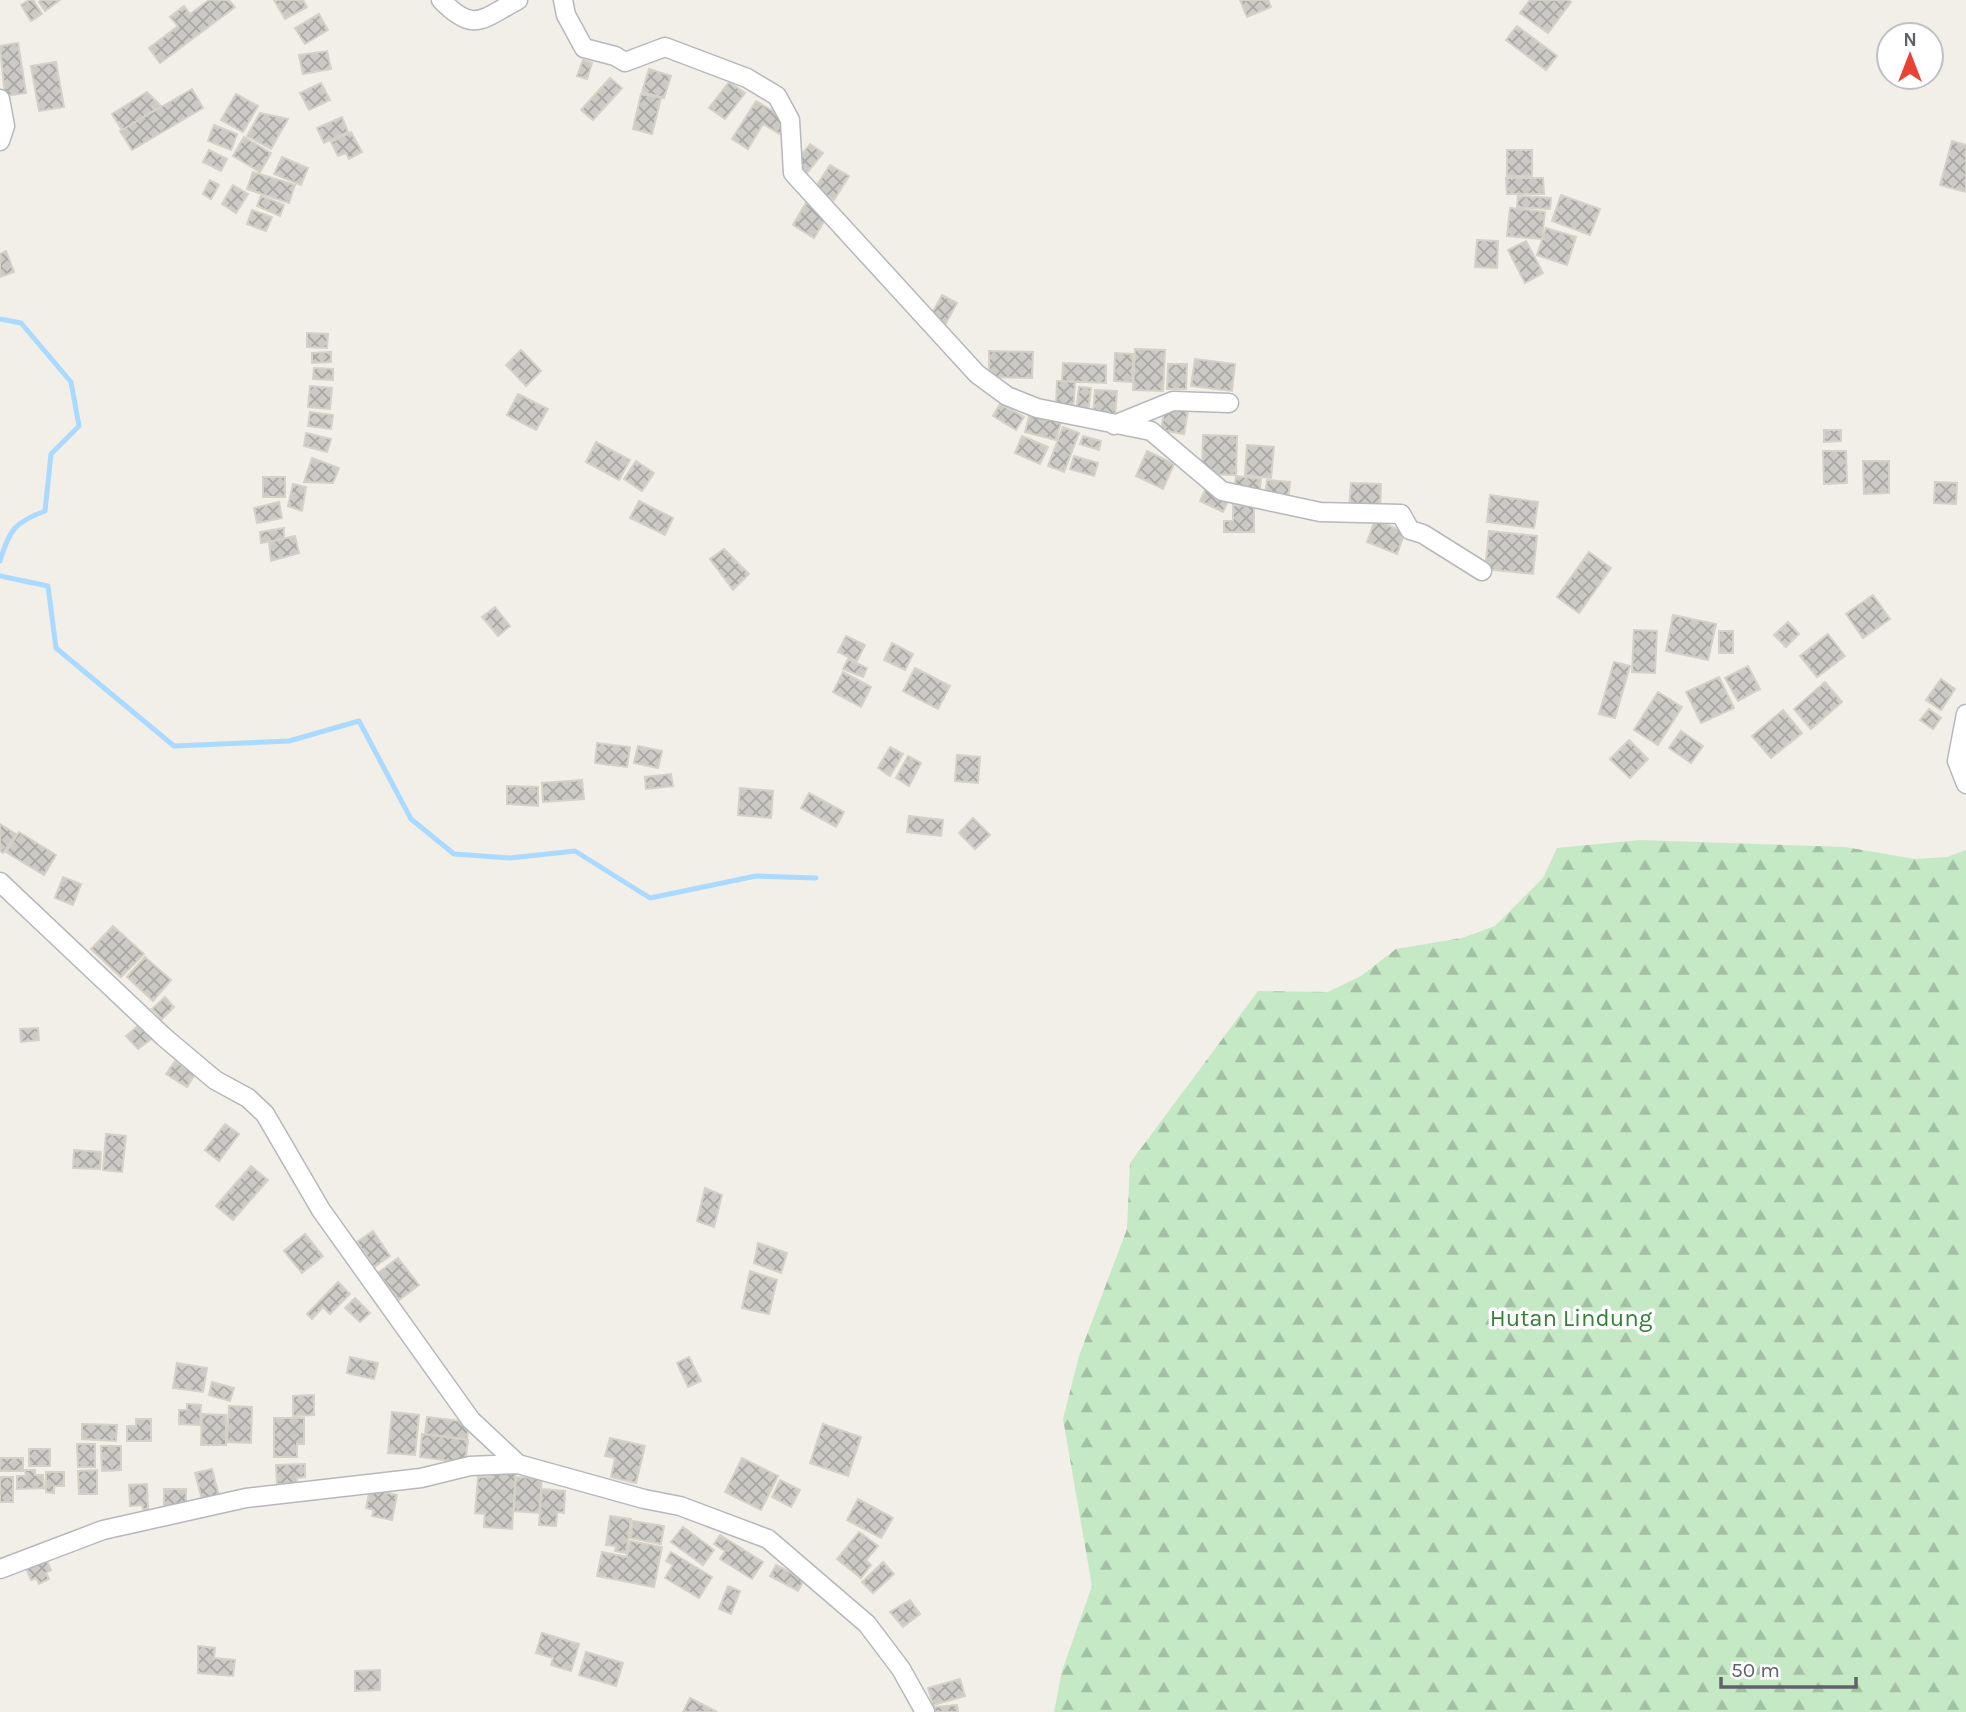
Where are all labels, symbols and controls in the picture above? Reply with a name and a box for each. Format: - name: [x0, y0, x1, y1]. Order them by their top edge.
- north arrow: [1875, 21, 1945, 91]
- text: N: [1903, 29, 1917, 51]
- park label: Hutan Lindung: [1490, 1304, 1653, 1332]
- scale bar: [1721, 1646, 1856, 1690]
- text: 50 m: [1731, 1658, 1780, 1682]

